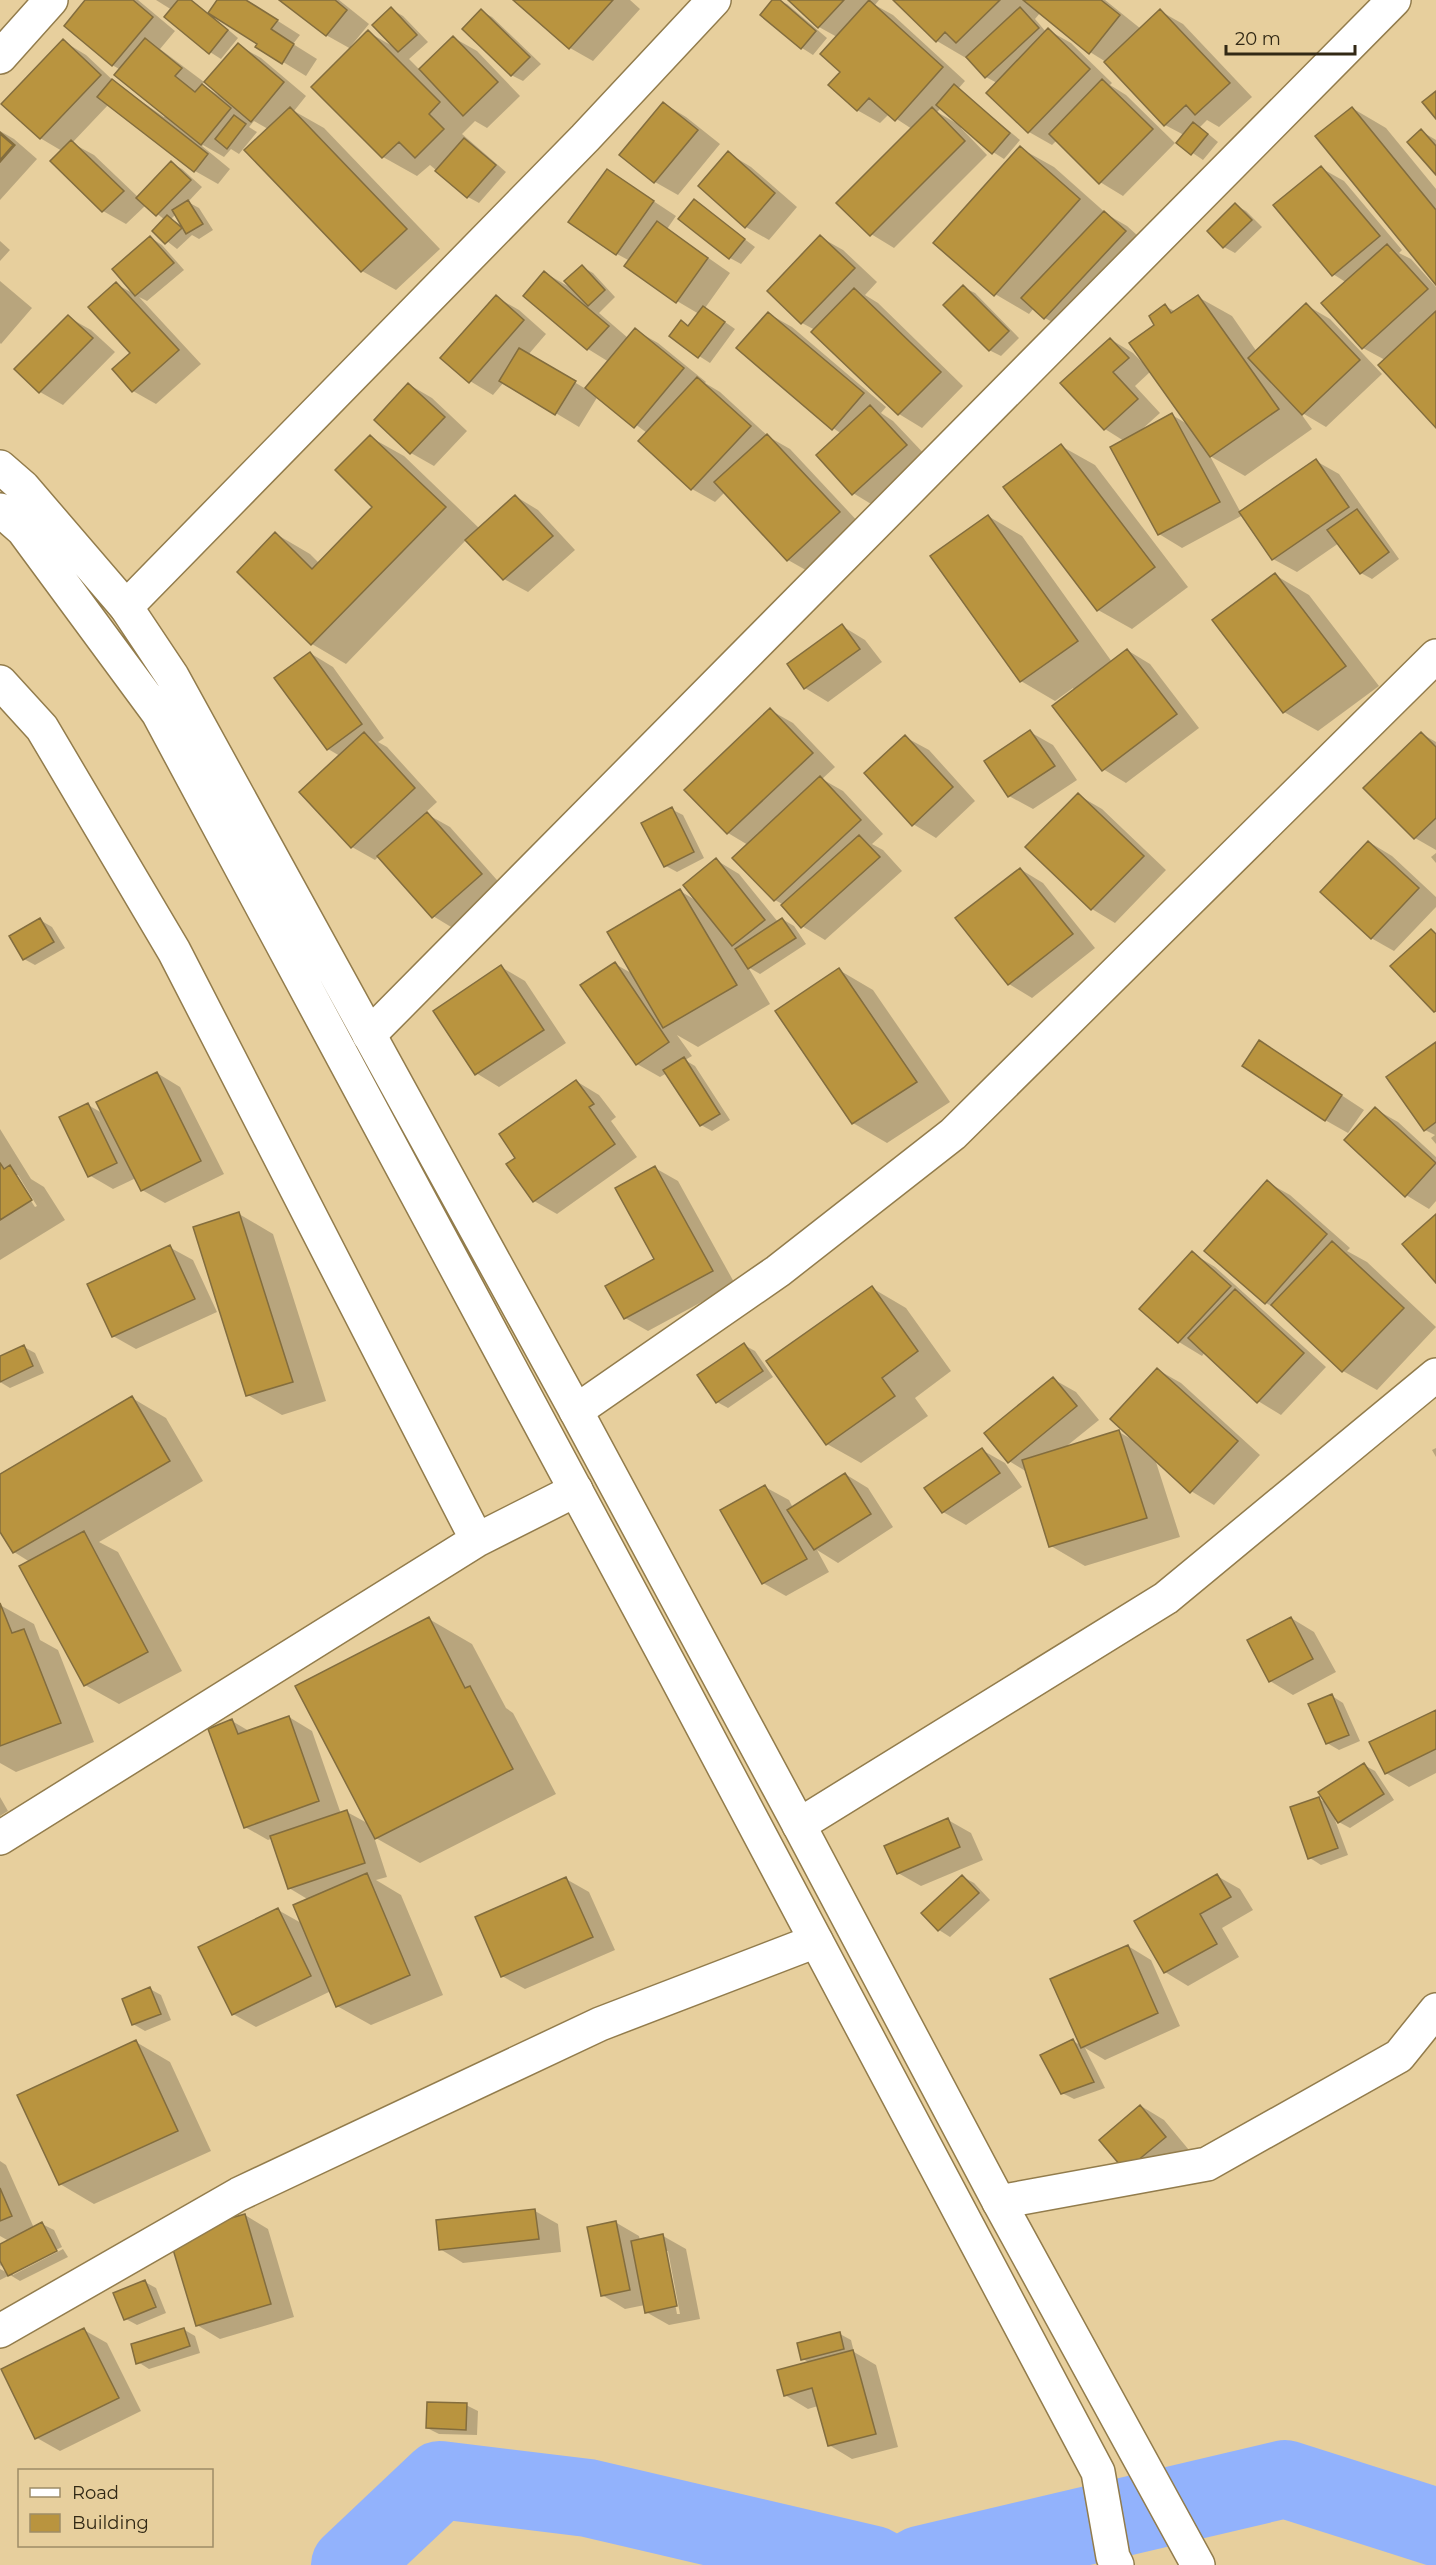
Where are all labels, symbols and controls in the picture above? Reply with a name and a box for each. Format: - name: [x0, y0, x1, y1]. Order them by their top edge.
- scale bar: [1226, 18, 1355, 56]
- text: 20 m: [1235, 28, 1281, 50]
- legend: [18, 2469, 213, 2547]
- text: Road: [72, 2482, 119, 2504]
- text: Building: [72, 2512, 149, 2534]

